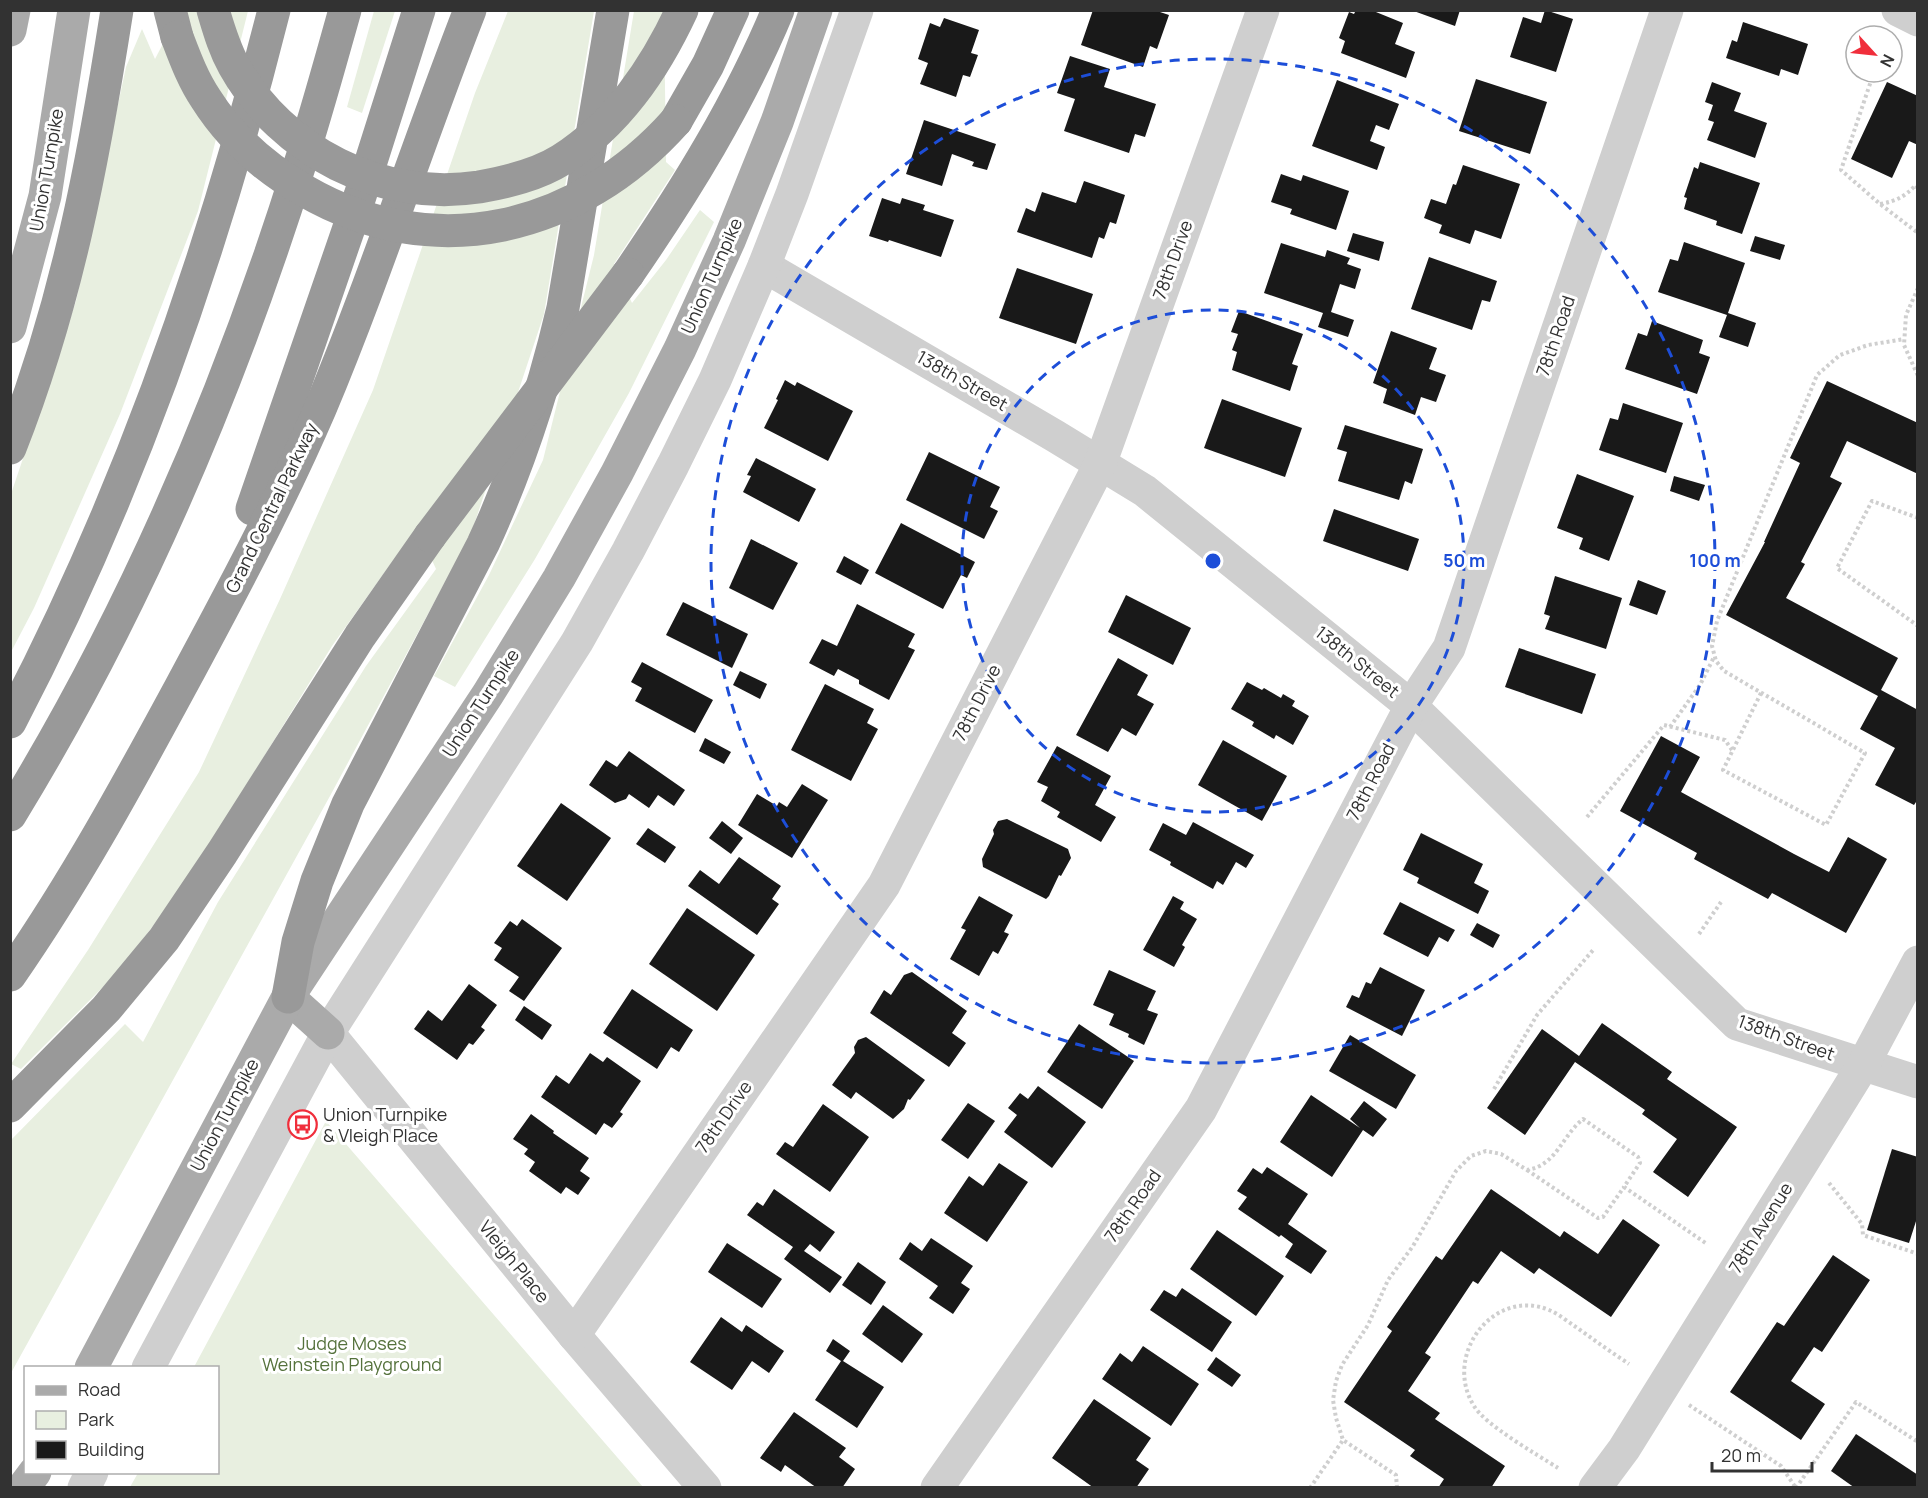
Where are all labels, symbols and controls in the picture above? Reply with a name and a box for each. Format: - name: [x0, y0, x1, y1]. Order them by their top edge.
- north arrow: [1844, 24, 1904, 84]
- text: N: [1875, 51, 1900, 71]
- street label: Union Turnpike: [23, 107, 69, 233]
- street label: Union Turnpike: [675, 214, 747, 337]
- street label: 78th Drive: [1147, 217, 1198, 303]
- street label: 78th Road: [1530, 292, 1580, 379]
- street label: 138th Street: [912, 344, 1013, 416]
- street label: Grand Central Parkway: [219, 418, 323, 597]
- text: 50 m: [1443, 548, 1485, 572]
- text: 100 m: [1689, 548, 1741, 572]
- centre of rings: [1203, 551, 1223, 571]
- street label: 138th Street: [1311, 620, 1405, 703]
- street label: Union Turnpike: [436, 644, 524, 761]
- street label: 78th Drive: [947, 660, 1006, 745]
- street label: 78th Road: [1340, 739, 1400, 824]
- street label: 138th Street: [1734, 1008, 1838, 1066]
- street label: Union Turnpike: [184, 1054, 264, 1175]
- street label: 78th Drive: [690, 1076, 757, 1157]
- place label: Union Turnpike & Vleigh Place: [323, 1102, 447, 1147]
- bus stop icon: Union Turnpike & Vleigh Place: [286, 1109, 318, 1141]
- street label: 78th Road: [1098, 1164, 1166, 1247]
- street label: 78th Avenue: [1723, 1178, 1798, 1277]
- street label: Vleigh Place: [474, 1215, 555, 1308]
- park label: Judge Moses Weinstein Playground: [262, 1331, 442, 1376]
- legend: [24, 1366, 219, 1474]
- text: Road: [78, 1377, 121, 1401]
- text: Park: [78, 1407, 115, 1431]
- scale bar: [1712, 1435, 1812, 1473]
- text: Building: [78, 1437, 144, 1461]
- text: 20 m: [1721, 1443, 1761, 1467]

